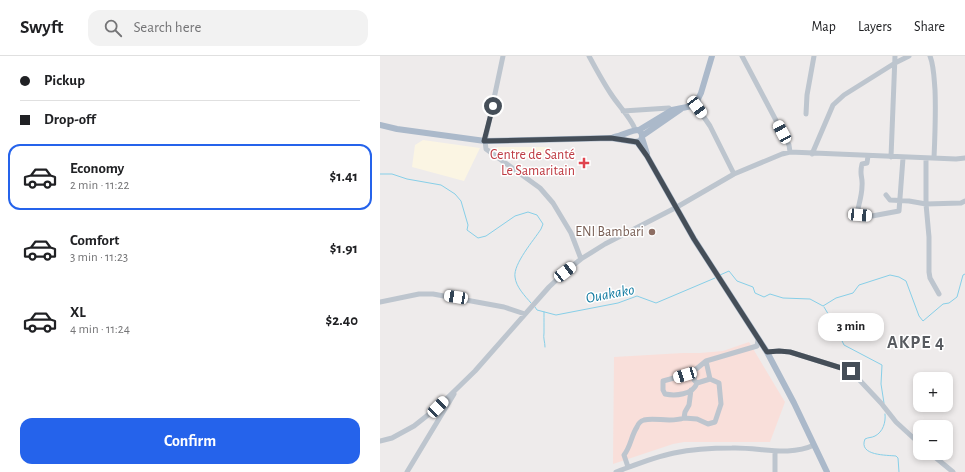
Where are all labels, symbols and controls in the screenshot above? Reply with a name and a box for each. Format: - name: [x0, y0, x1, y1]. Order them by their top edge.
- search box: [88, 10, 368, 46]
- icon: search: [102, 17, 124, 39]
- text: Swyft: [20, 18, 64, 37]
- text: Search here: [134, 20, 201, 35]
- text: Map: [811, 20, 836, 34]
- text: Layers: [858, 20, 892, 34]
- text: Share: [914, 20, 945, 34]
- text: Pickup: [44, 73, 85, 88]
- car: [685, 94, 709, 120]
- route start: [484, 97, 502, 115]
- text: Drop-off: [44, 112, 96, 127]
- car: [771, 119, 793, 145]
- place label: Centre de Santé Le Samaritain: [490, 148, 575, 178]
- marker: Centre de Santé Le Samaritain: [578, 157, 590, 169]
- icon: car: [22, 159, 58, 195]
- text: Economy: [70, 161, 124, 176]
- text: $1.41: [329, 169, 358, 184]
- text: 2 min · 11:22: [70, 179, 129, 192]
- car: [848, 208, 872, 222]
- place label: ENI Bambari: [575, 225, 644, 239]
- marker: ENI Bambari: [647, 227, 657, 237]
- icon: car: [22, 231, 58, 267]
- text: Comfort: [70, 233, 119, 248]
- text: $1.91: [330, 241, 358, 256]
- text: 3 min · 11:23: [70, 251, 128, 264]
- car: [552, 260, 578, 284]
- water label: Ouakako: [584, 282, 636, 306]
- car: [443, 289, 469, 305]
- icon: car: [22, 303, 58, 339]
- text: XL: [70, 305, 86, 320]
- text: $2.40: [325, 313, 358, 328]
- callout: 3 min: [818, 313, 884, 341]
- text: 3 min: [837, 320, 865, 333]
- text: 4 min · 11:24: [70, 323, 130, 336]
- district label: AKPE 4: [887, 334, 945, 352]
- route end: [842, 362, 860, 380]
- car: [672, 366, 698, 384]
- map controls: [913, 372, 953, 460]
- button: +: [913, 372, 953, 412]
- car: [425, 394, 451, 420]
- button: Confirm: [20, 418, 360, 464]
- button: −: [913, 420, 953, 460]

